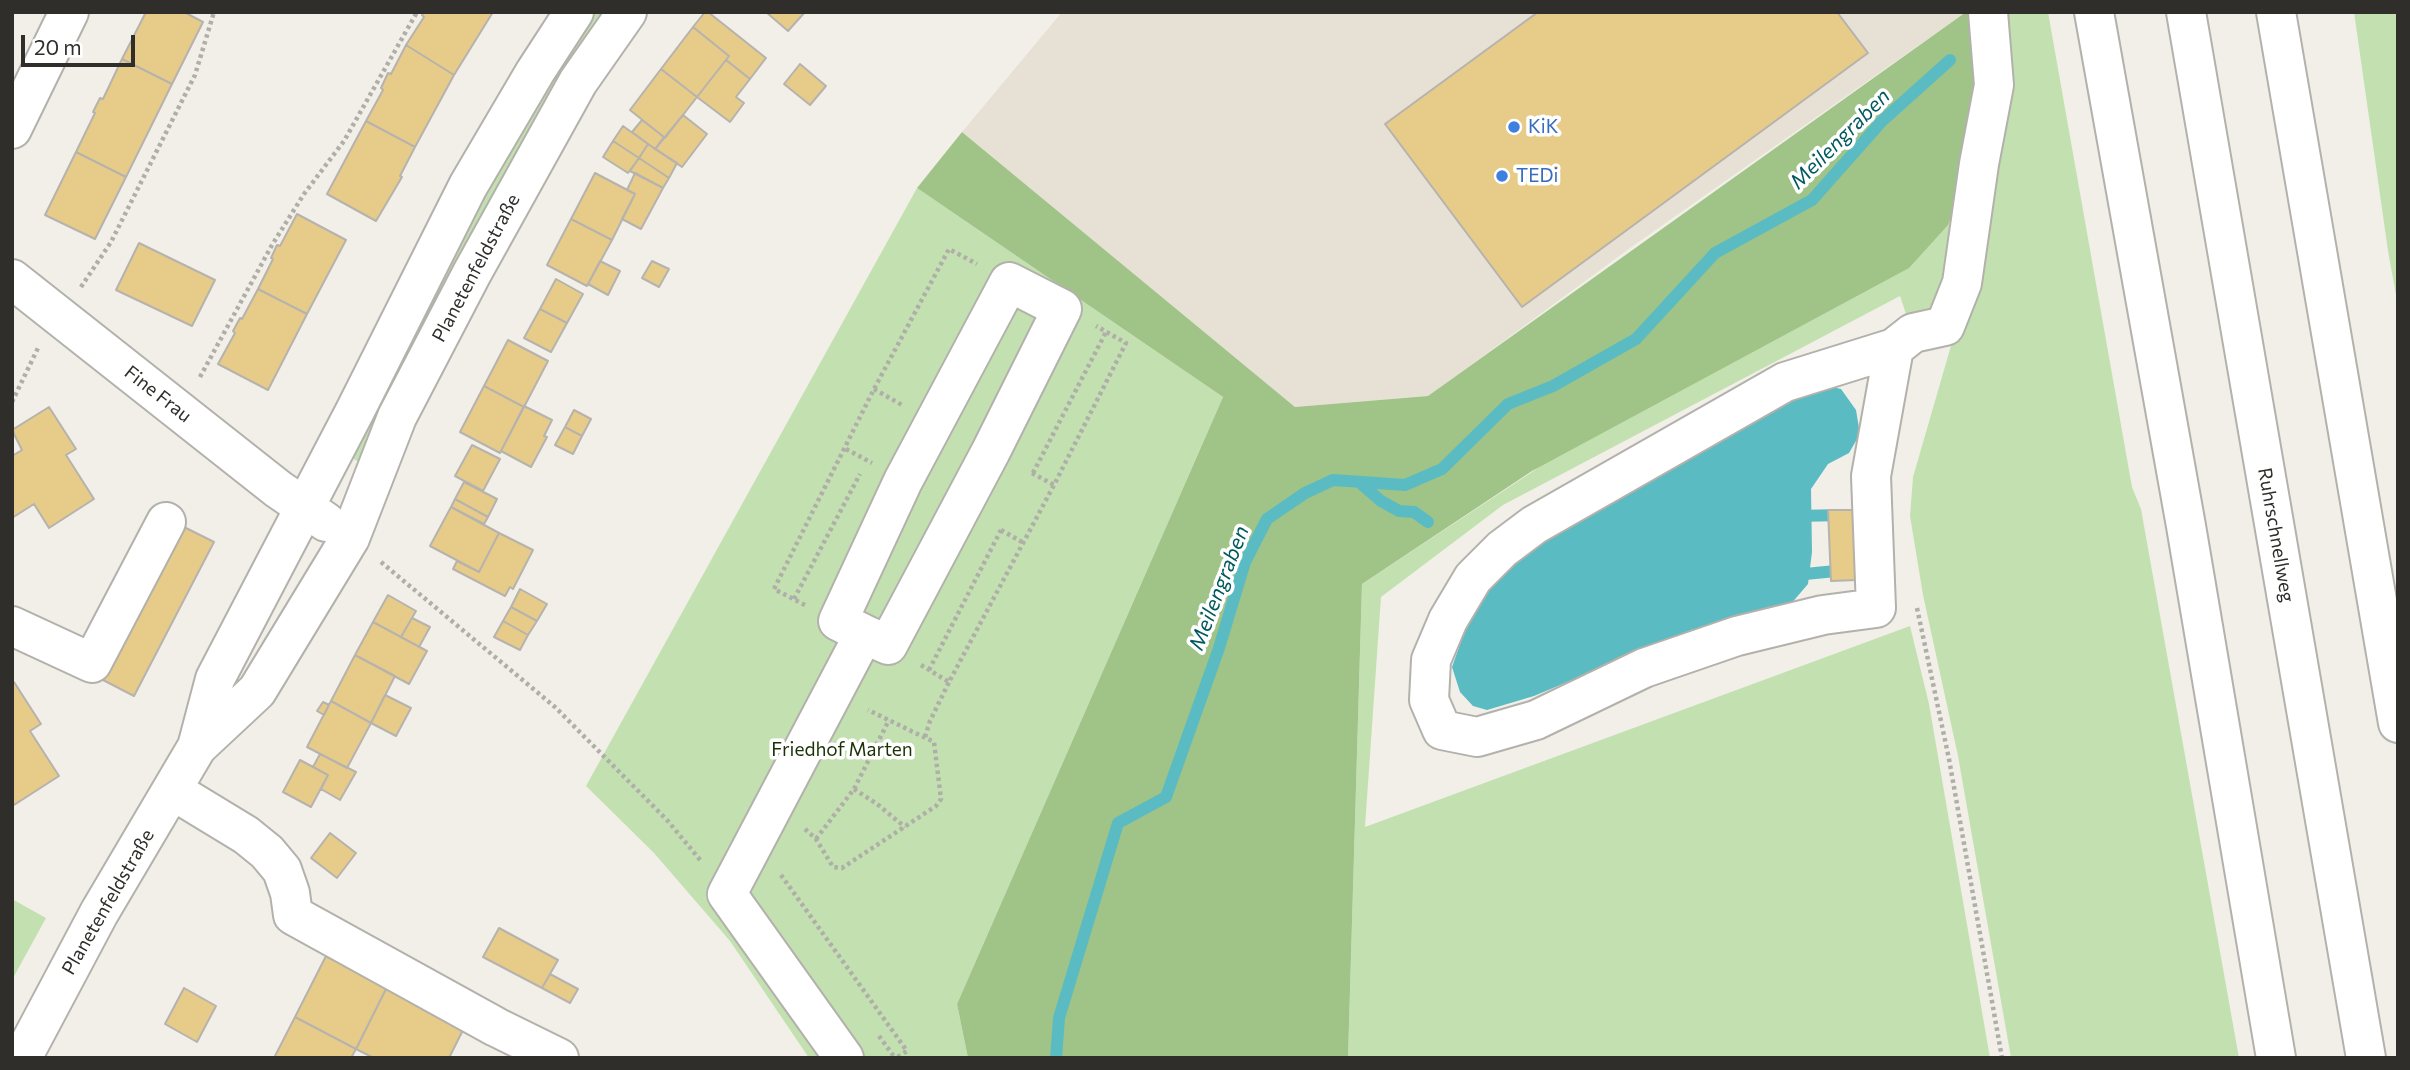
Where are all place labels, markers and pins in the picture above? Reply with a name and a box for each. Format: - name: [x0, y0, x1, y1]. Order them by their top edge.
- place label: KiK: [1528, 116, 1558, 138]
- marker: KiK: [1506, 119, 1522, 135]
- place label: TEDi: [1516, 165, 1558, 187]
- marker: TEDi: [1494, 168, 1510, 184]

